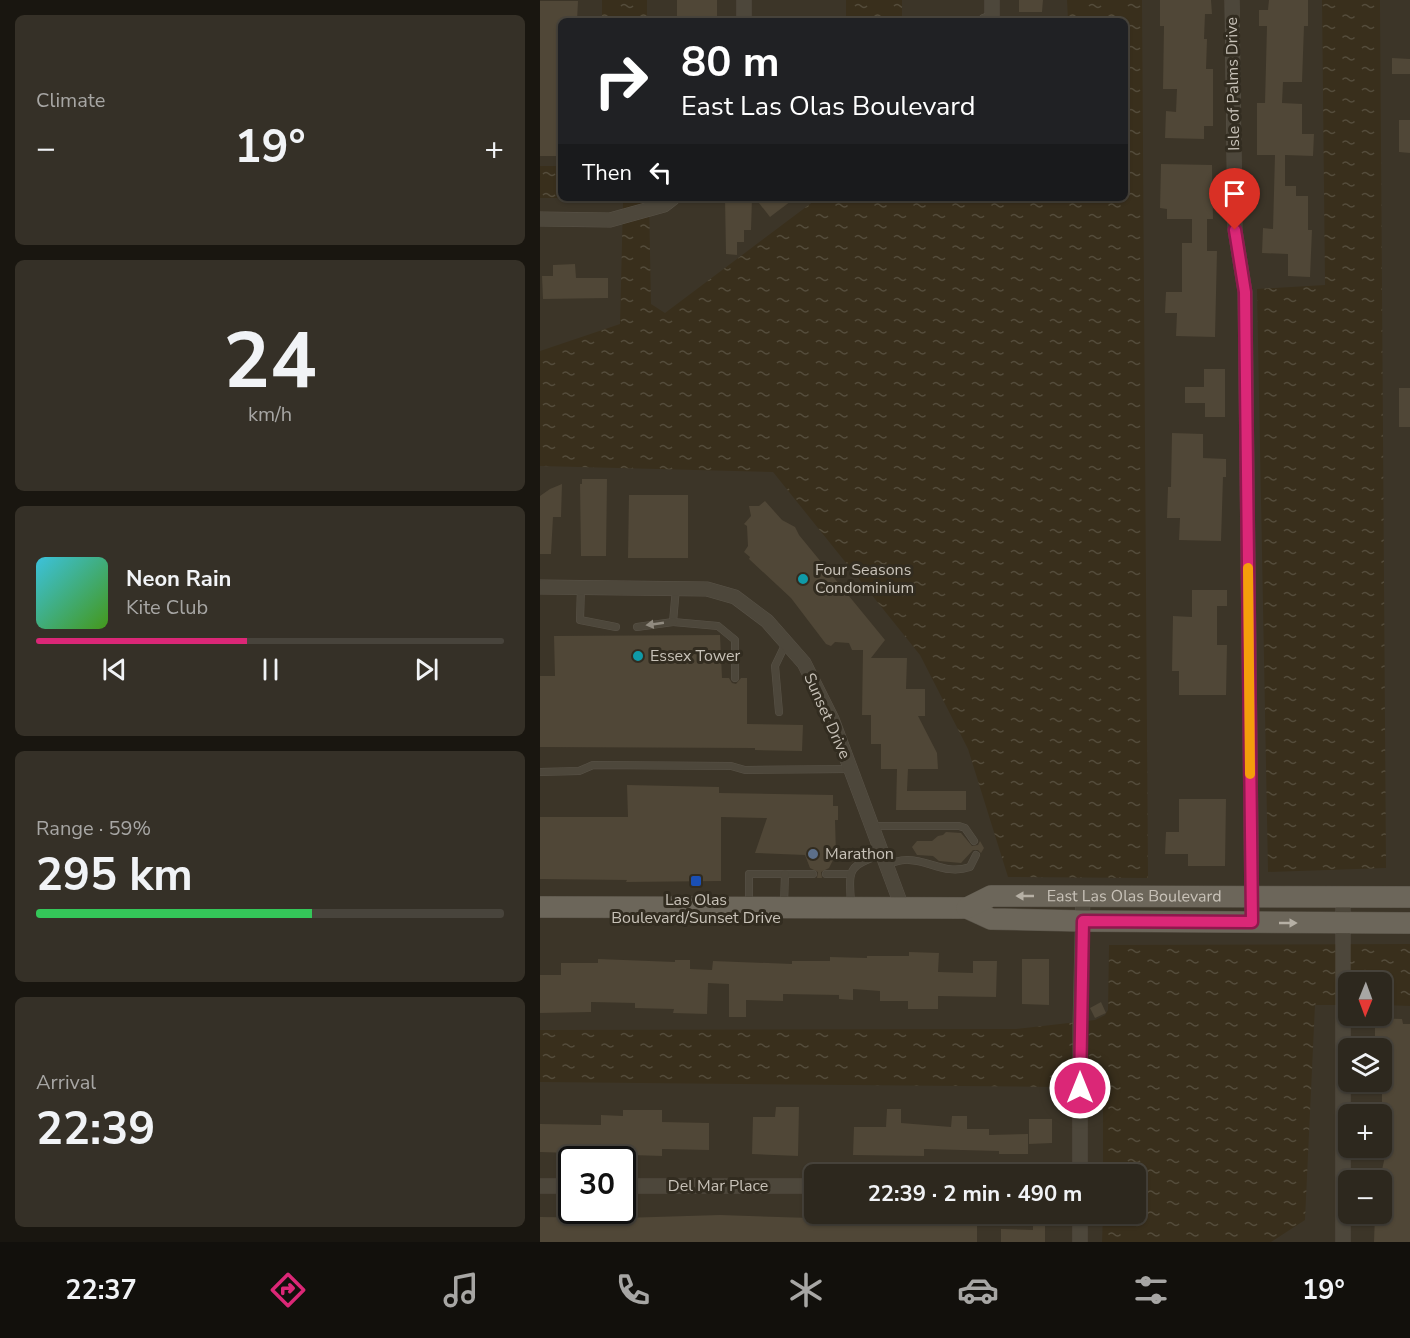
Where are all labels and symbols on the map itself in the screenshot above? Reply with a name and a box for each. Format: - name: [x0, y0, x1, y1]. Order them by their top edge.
- street label: Isle of Palms Drive: [1221, 17, 1245, 151]
- pin: [1209, 168, 1260, 230]
- place label: Four Seasons Condominium: [815, 559, 914, 599]
- marker: Four Seasons Condominium: [796, 572, 810, 586]
- one-way arrow: [645, 620, 664, 629]
- place label: Essex Tower: [650, 645, 741, 667]
- marker: Essex Tower: [631, 649, 645, 663]
- street label: Sunset Drive: [798, 670, 856, 762]
- place label: Marathon: [825, 843, 894, 865]
- marker: Marathon: [806, 847, 820, 861]
- marker: Las Olas Boulevard/Sunset Drive: [689, 874, 703, 888]
- street label: East Las Olas Boulevard: [1047, 885, 1222, 908]
- place label: Las Olas Boulevard/Sunset Drive: [611, 889, 781, 929]
- one-way arrow: [1015, 891, 1034, 901]
- one-way arrow: [1279, 918, 1298, 928]
- north arrow: [1338, 972, 1392, 1026]
- position arrow: [1048, 1056, 1112, 1120]
- speed limit sign: 30: [558, 1146, 636, 1224]
- street label: Del Mar Place: [668, 1175, 768, 1197]

